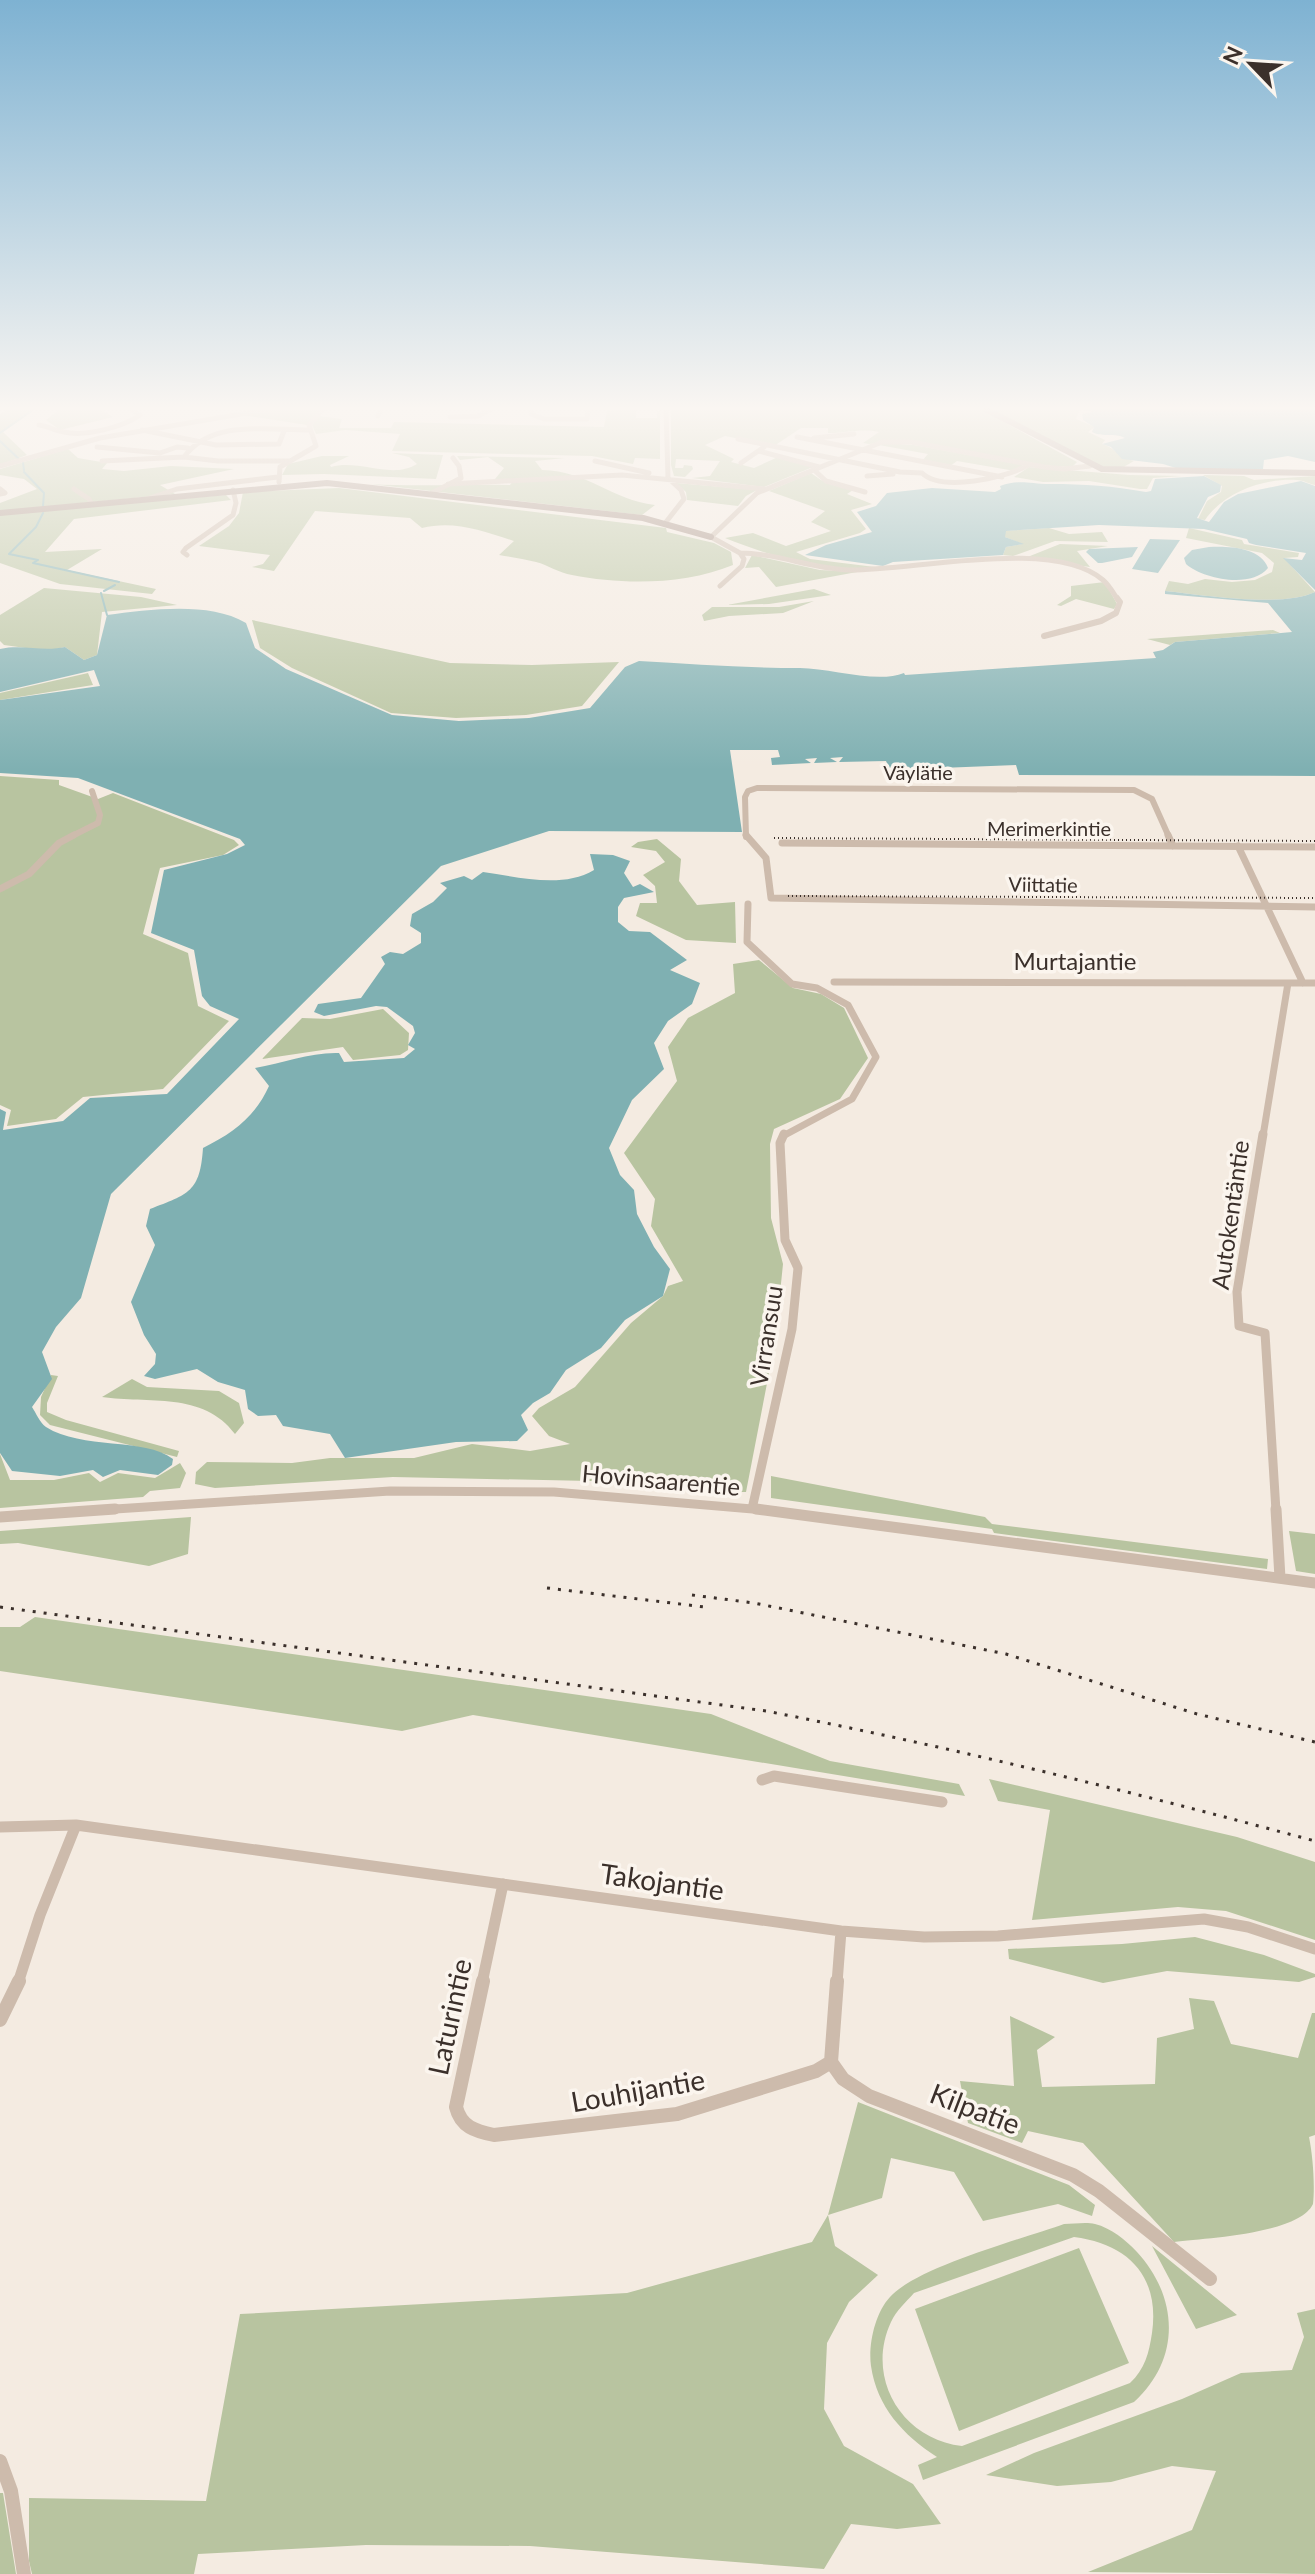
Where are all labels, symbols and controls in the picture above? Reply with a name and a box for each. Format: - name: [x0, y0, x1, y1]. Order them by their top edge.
- north arrow: [1211, 24, 1291, 104]
- text: N: [1217, 42, 1248, 69]
- street label: Väylätie: [883, 760, 953, 784]
- street label: Merimerkintie: [987, 816, 1111, 840]
- street label: Viittatie: [1008, 871, 1078, 897]
- street label: Murtajantie: [1013, 946, 1137, 975]
- street label: Autokentäntie: [1205, 1138, 1254, 1291]
- street label: Virransuu: [743, 1283, 788, 1388]
- street label: Hovinsaarentie: [581, 1458, 741, 1501]
- street label: Takojantie: [598, 1856, 726, 1907]
- street label: Laturintie: [420, 1955, 478, 2078]
- street label: Louhijantie: [568, 2062, 707, 2119]
- street label: Kilpatie: [926, 2075, 1025, 2141]

